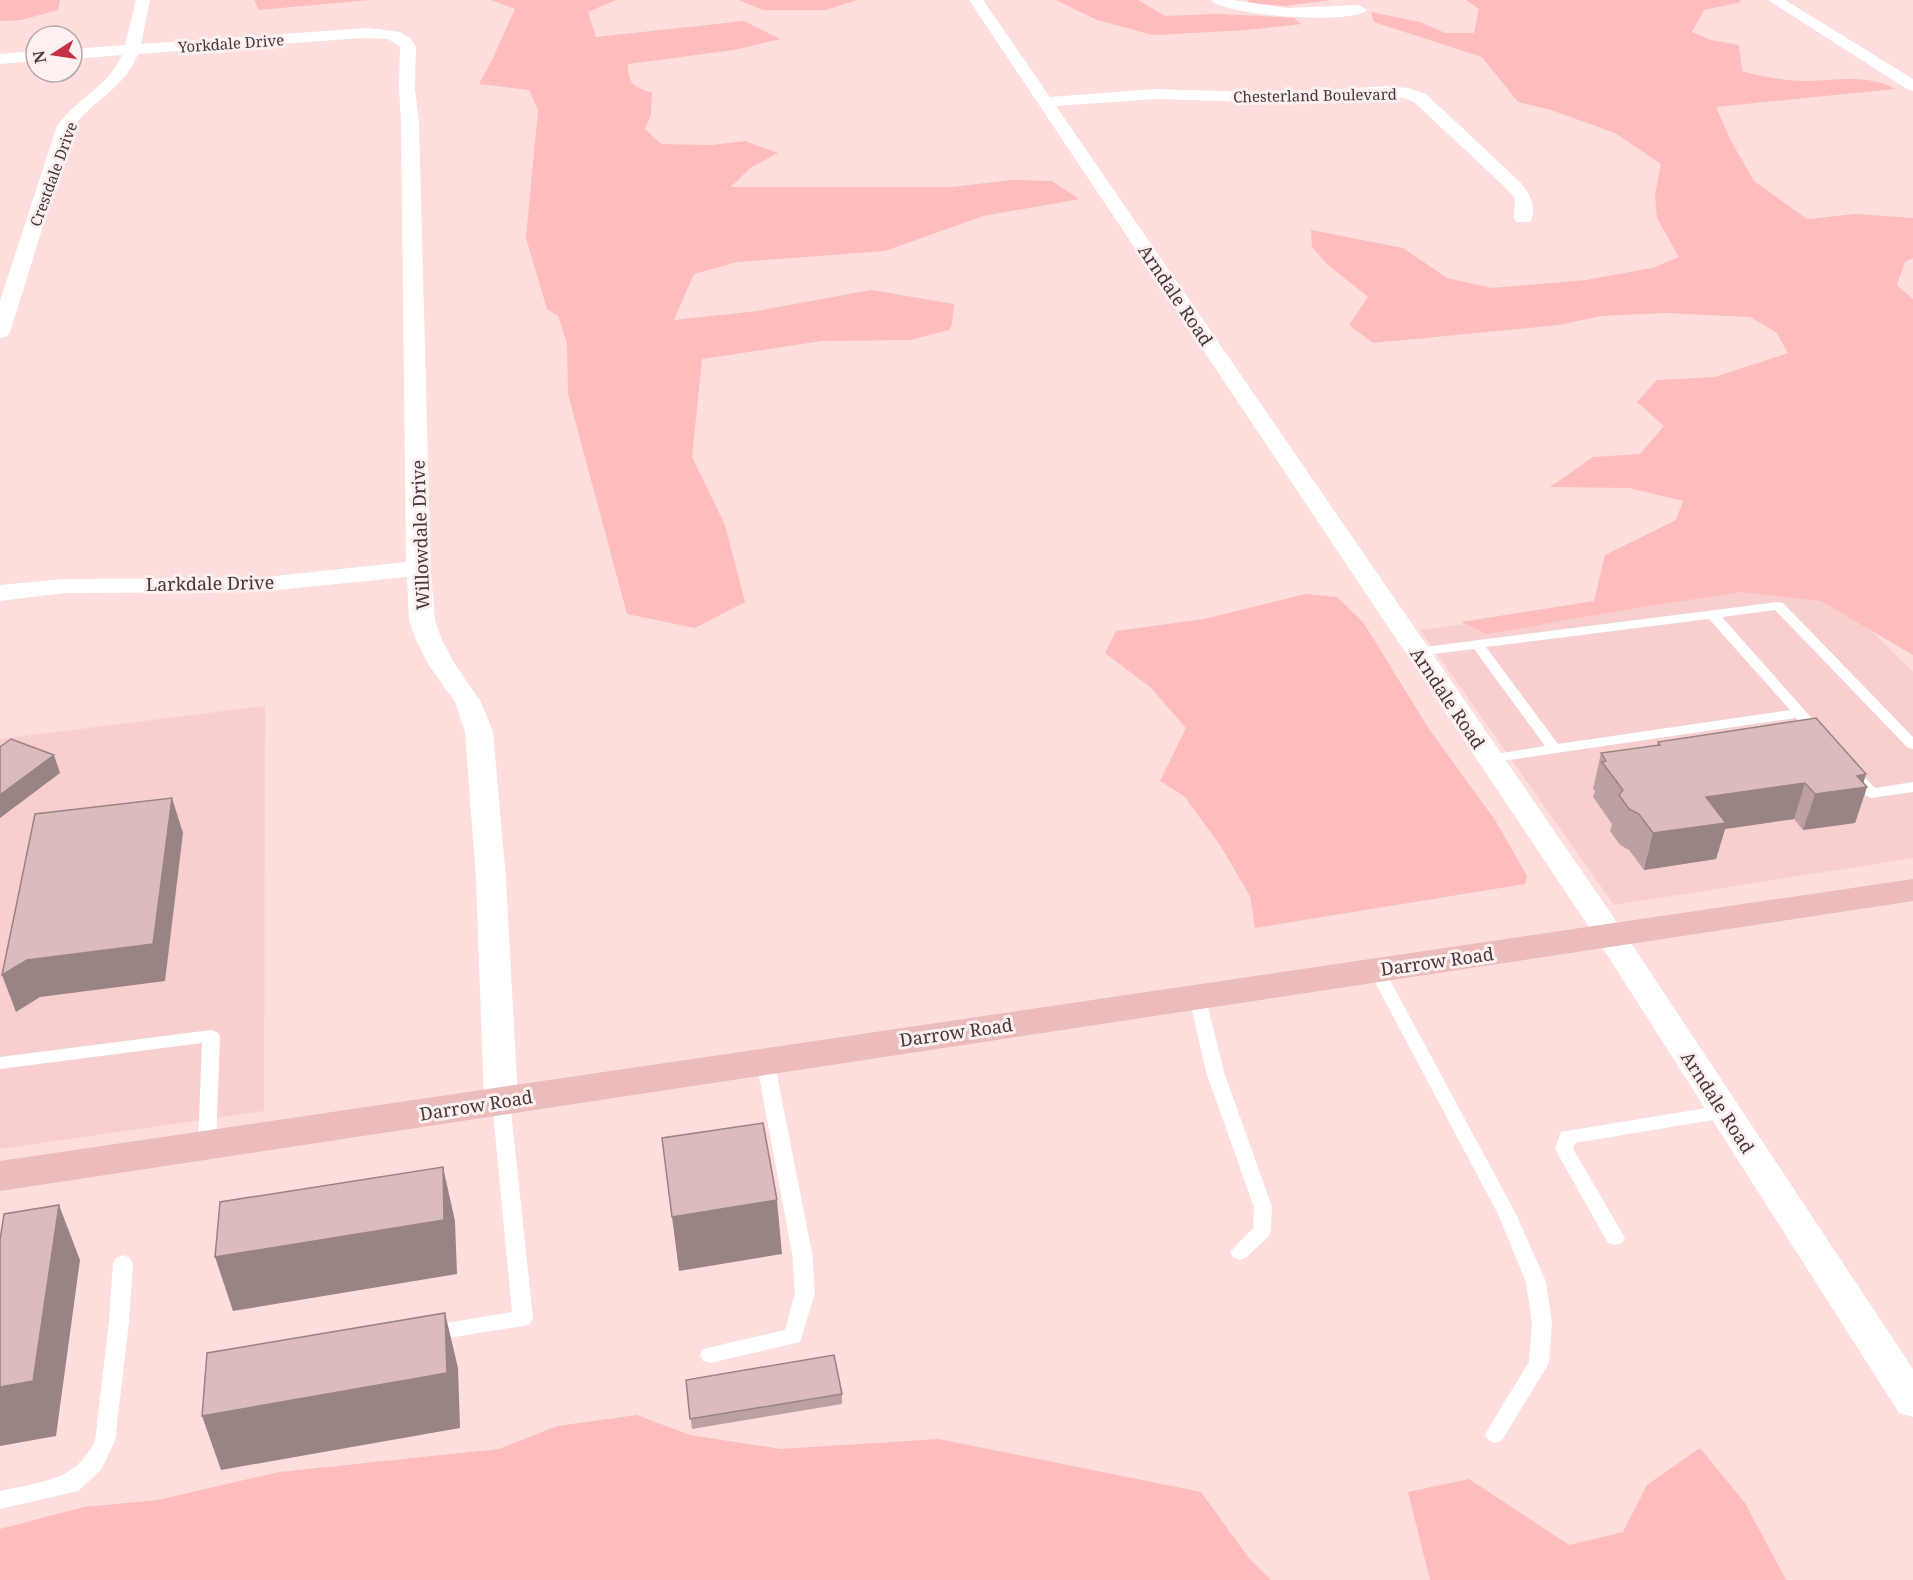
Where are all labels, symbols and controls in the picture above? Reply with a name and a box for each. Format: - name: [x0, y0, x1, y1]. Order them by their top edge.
- north arrow: [24, 24, 84, 84]
- street label: Yorkdale Drive: [176, 29, 285, 57]
- text: N: [27, 48, 51, 66]
- street label: Chesterland Boulevard: [1233, 84, 1397, 106]
- street label: Crestdale Drive: [25, 119, 81, 229]
- street label: Arndale Road: [1133, 240, 1219, 350]
- street label: Willowdale Drive: [405, 460, 435, 610]
- street label: Larkdale Drive: [146, 570, 274, 596]
- street label: Arndale Road: [1405, 643, 1491, 753]
- street label: Darrow Road: [1379, 941, 1495, 981]
- street label: Darrow Road: [898, 1012, 1014, 1052]
- street label: Arndale Road: [1676, 1046, 1760, 1158]
- street label: Darrow Road: [418, 1084, 534, 1126]

